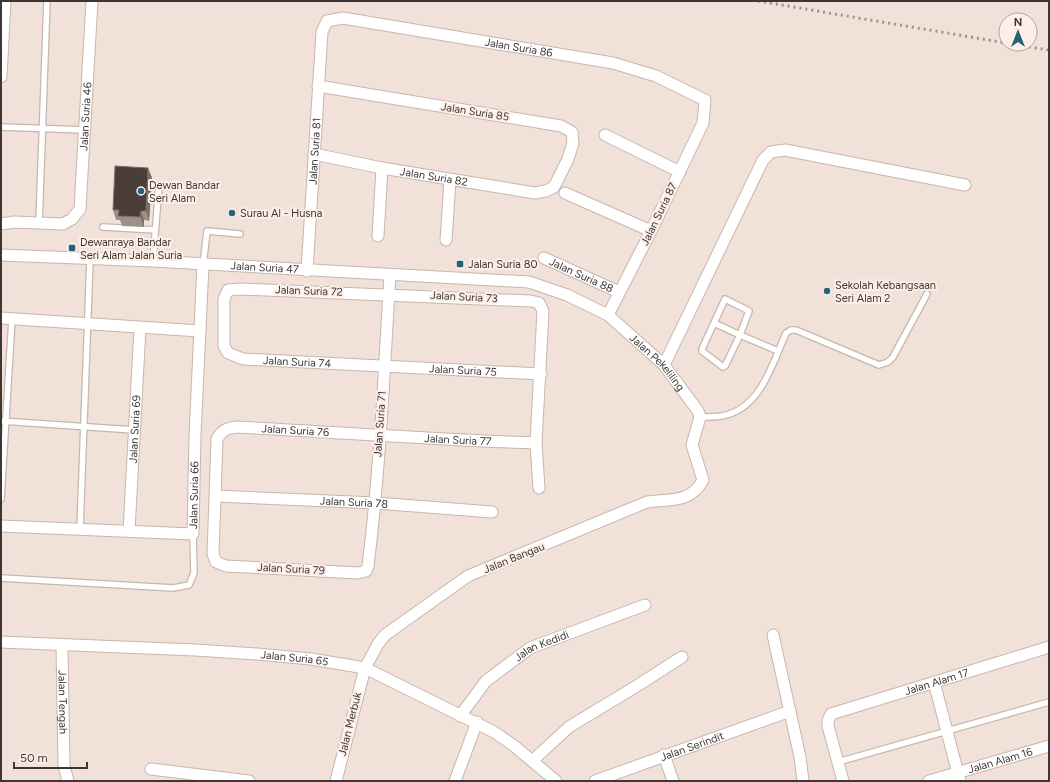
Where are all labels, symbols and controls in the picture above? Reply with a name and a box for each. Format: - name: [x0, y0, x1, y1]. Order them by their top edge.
- north arrow: [998, 12, 1038, 52]
- text: N: [1014, 16, 1022, 29]
- street label: Jalan Suria 86: [484, 35, 554, 59]
- street label: Jalan Suria 46: [77, 82, 94, 151]
- street label: Jalan Suria 85: [440, 100, 510, 124]
- street label: Jalan Suria 81: [306, 117, 323, 185]
- street label: Jalan Suria 82: [399, 165, 469, 188]
- place label: Dewan Bandar Seri Alam: [149, 179, 220, 205]
- street label: Jalan Suria 87: [638, 180, 680, 248]
- marker: Dewan Bandar Seri Alam: [136, 186, 146, 196]
- place label: Surau Al - Husna: [240, 207, 322, 220]
- marker: Surau Al - Husna: [227, 208, 237, 218]
- place label: Dewanraya Bandar Seri Alam Jalan Suria: [80, 236, 182, 262]
- marker: Dewanraya Bandar Seri Alam Jalan Suria: [67, 243, 77, 253]
- street label: Jalan Suria 88: [547, 255, 616, 295]
- place label: Jalan Suria 80: [468, 258, 537, 271]
- street label: Jalan Suria 47: [230, 259, 299, 276]
- marker: Jalan Suria 80: [455, 259, 465, 269]
- place label: Sekolah Kebangsaan Seri Alam 2: [835, 279, 936, 305]
- street label: Jalan Suria 72: [275, 283, 343, 299]
- marker: Sekolah Kebangsaan Seri Alam 2: [822, 286, 832, 296]
- street label: Jalan Suria 73: [430, 289, 498, 305]
- street label: Jalan Pekeliling: [627, 331, 687, 393]
- street label: Jalan Suria 74: [263, 354, 332, 370]
- street label: Jalan Suria 75: [429, 362, 497, 378]
- street label: Jalan Suria 71: [371, 391, 389, 457]
- street label: Jalan Suria 69: [126, 395, 143, 464]
- street label: Jalan Suria 76: [261, 422, 330, 439]
- street label: Jalan Suria 77: [424, 431, 492, 448]
- street label: Jalan Suria 66: [187, 461, 201, 529]
- street label: Jalan Suria 78: [319, 494, 389, 510]
- street label: Jalan Bangau: [482, 540, 546, 576]
- street label: Jalan Suria 79: [257, 561, 325, 577]
- street label: Jalan Kedidi: [512, 628, 571, 664]
- street label: Jalan Suria 65: [260, 648, 329, 668]
- street label: Jalan Alam 17: [903, 666, 970, 698]
- street label: Jalan Tengah: [56, 670, 70, 734]
- street label: Jalan Merbuk: [336, 690, 364, 757]
- street label: Jalan Serindit: [658, 729, 725, 764]
- scale bar: [14, 744, 87, 770]
- street label: Jalan Alam 16: [966, 745, 1034, 776]
- text: 50 m: [20, 751, 48, 765]

